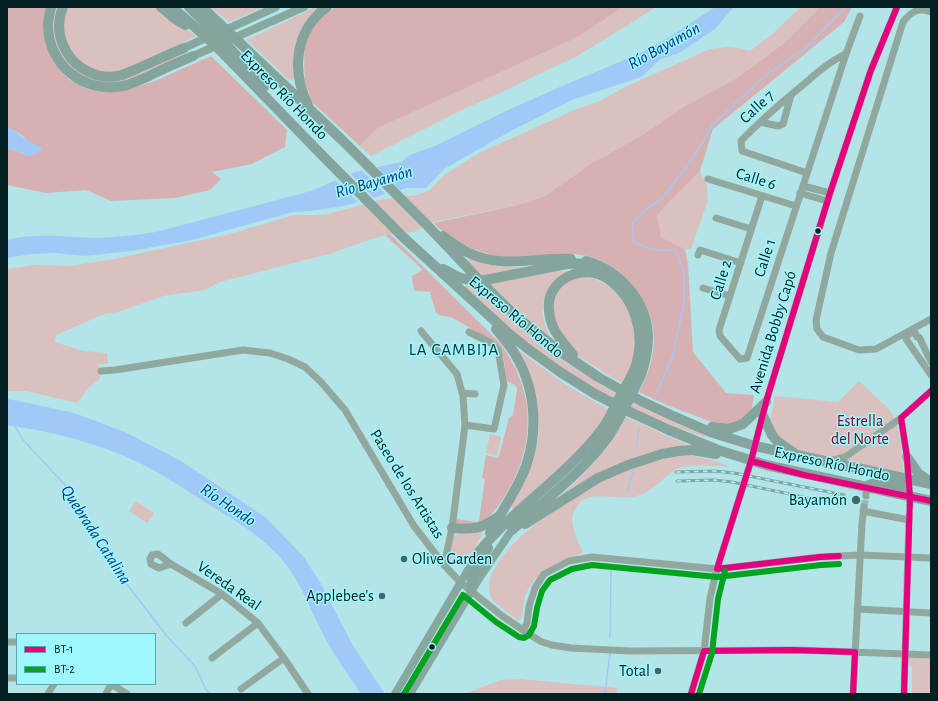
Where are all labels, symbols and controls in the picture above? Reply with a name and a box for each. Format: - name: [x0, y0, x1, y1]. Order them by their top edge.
- water label: Río Bayamón: [624, 18, 704, 74]
- street label: Expreso Río Hondo: [236, 46, 332, 144]
- street label: Calle 7: [736, 86, 778, 128]
- water label: Río Bayamón: [333, 161, 415, 203]
- street label: Calle 6: [734, 164, 778, 194]
- unlabelled marker: [813, 226, 823, 236]
- street label: Calle 1: [750, 236, 780, 280]
- street label: Calle 2: [706, 258, 736, 302]
- street label: Avenida Bobby Capó: [745, 268, 801, 396]
- street label: Expreso Río Hondo: [465, 272, 567, 362]
- district label: LA CAMBIJA: [409, 340, 499, 360]
- park label: Estrella del Norte: [831, 411, 889, 449]
- street label: Paseo de los Artistas: [366, 426, 448, 542]
- street label: Expreso Río Hondo: [773, 442, 891, 486]
- water label: Río Hondo: [196, 479, 260, 531]
- water label: Quebrada Catalina: [56, 481, 136, 589]
- place label: Bayamón: [789, 490, 847, 510]
- marker: Bayamón: [850, 494, 862, 506]
- place label: Olive Garden: [412, 549, 492, 569]
- marker: Olive Garden: [399, 554, 409, 564]
- street label: Vereda Real: [193, 557, 265, 615]
- place label: Applebee's: [306, 586, 374, 606]
- marker: Applebee's: [377, 591, 387, 601]
- legend: [16, 633, 156, 685]
- unlabelled marker: [427, 642, 437, 652]
- text: BT-1: [54, 643, 73, 655]
- place label: Total: [619, 661, 650, 681]
- text: BT-2: [54, 663, 75, 675]
- marker: Total: [653, 666, 663, 676]

